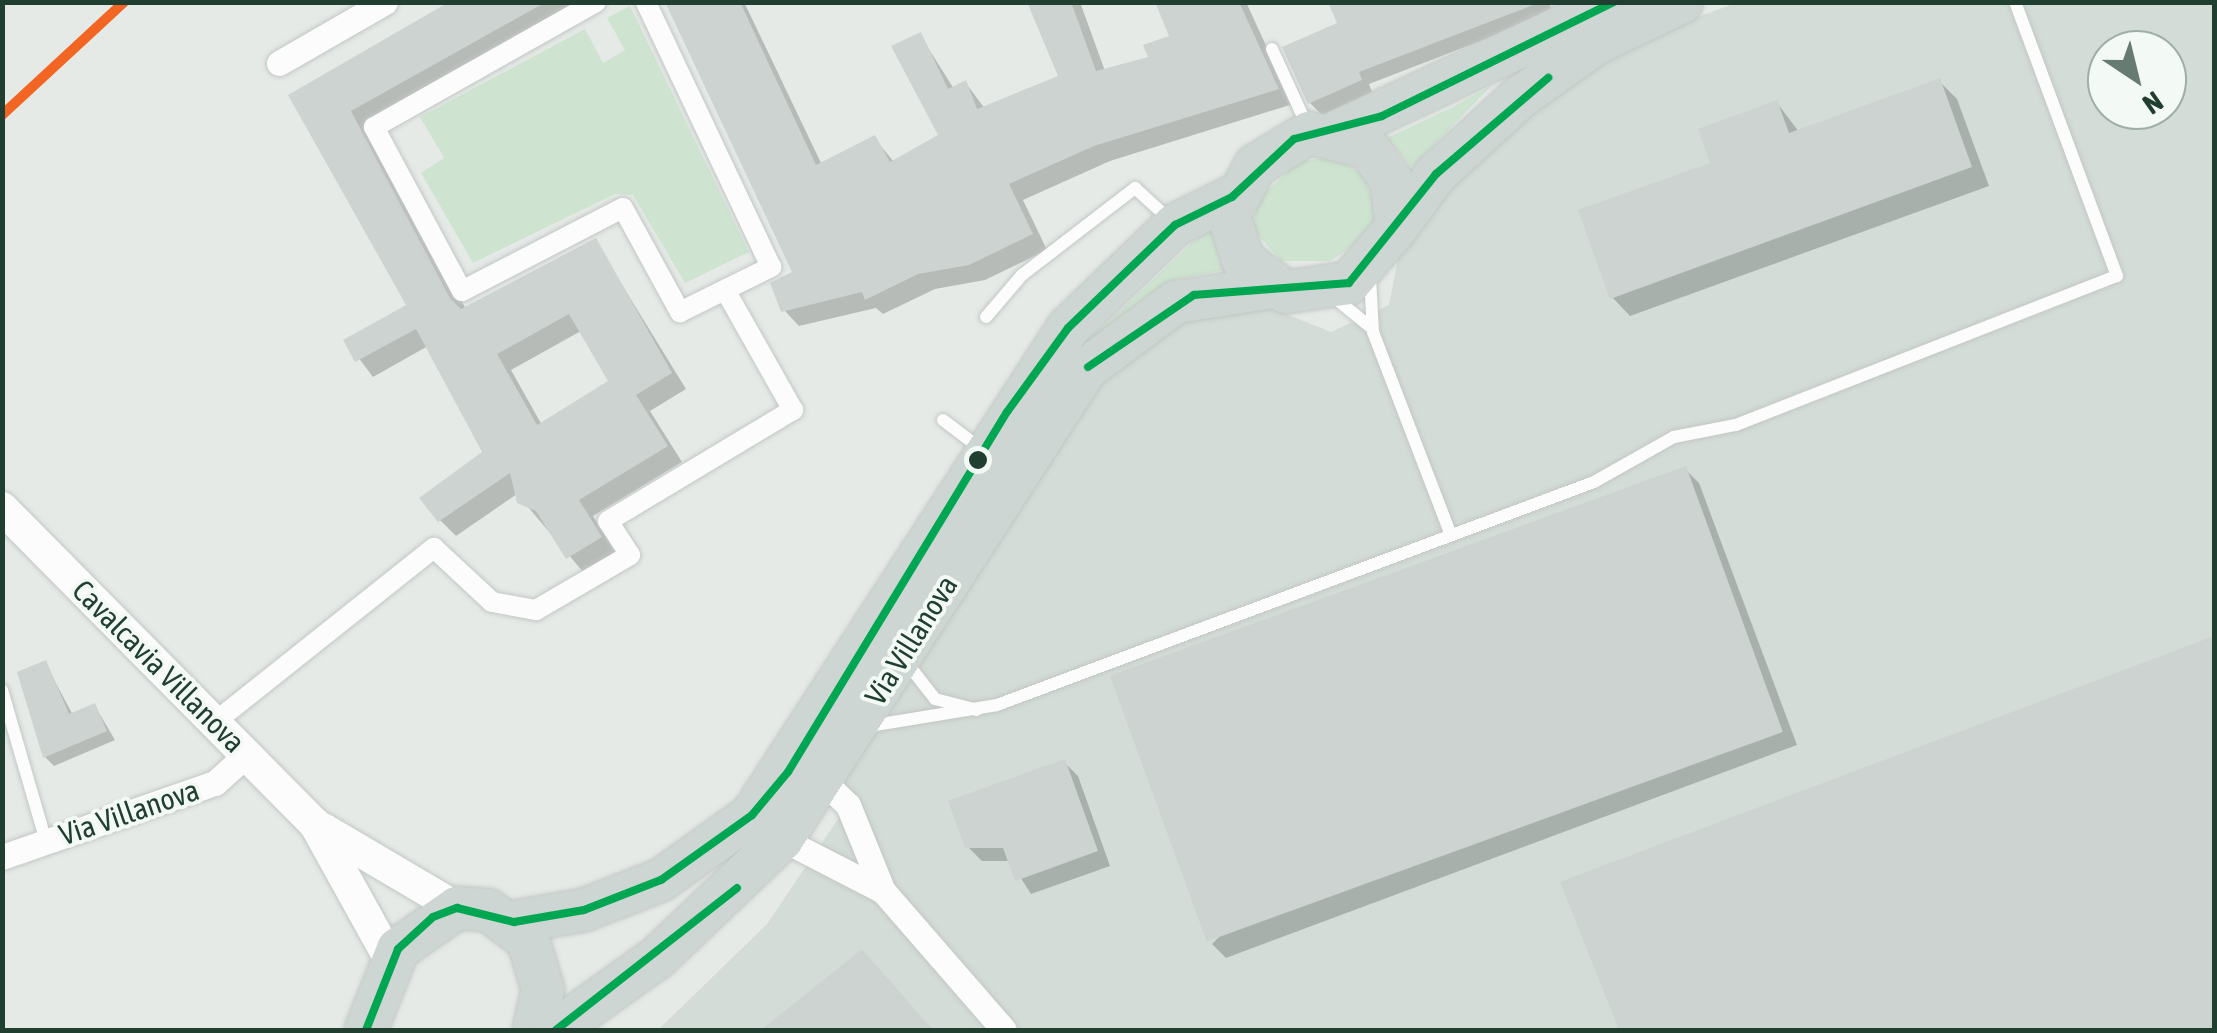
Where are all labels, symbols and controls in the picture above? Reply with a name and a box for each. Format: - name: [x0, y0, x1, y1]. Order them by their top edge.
- north arrow: [2087, 30, 2187, 130]
- text: N: [2137, 85, 2169, 121]
- unlabelled marker: [968, 450, 988, 470]
- street label: Via Villanova: [857, 569, 965, 711]
- street label: Cavalcavia Villanova: [65, 572, 253, 760]
- street label: Via Villanova: [54, 771, 204, 853]

